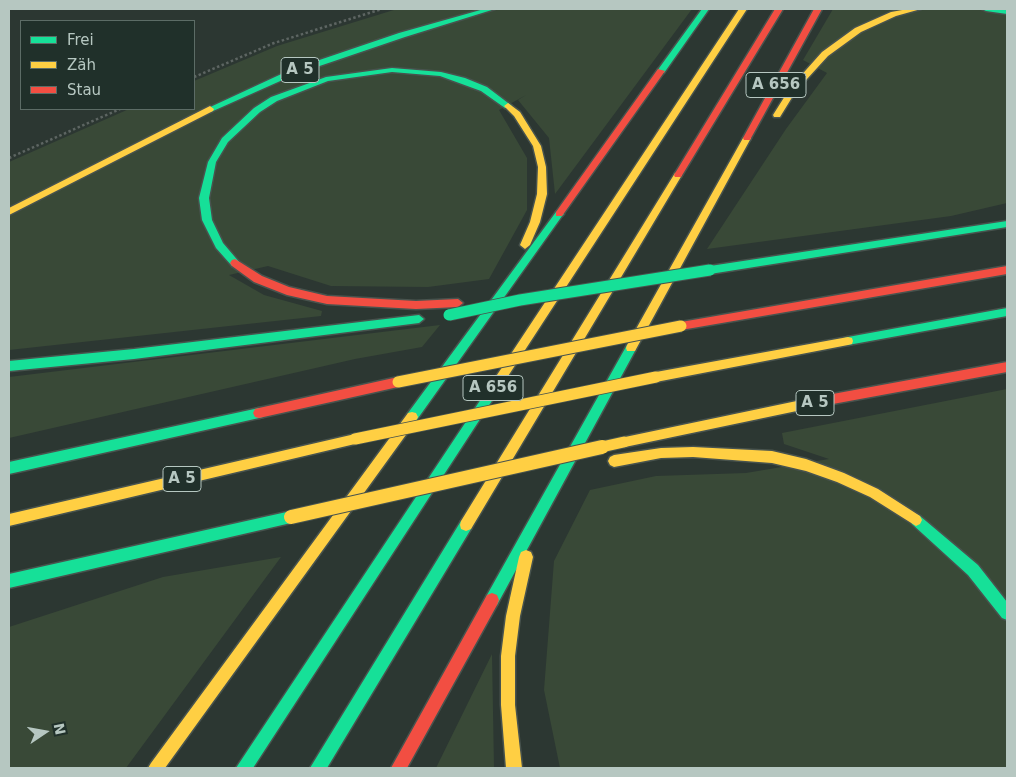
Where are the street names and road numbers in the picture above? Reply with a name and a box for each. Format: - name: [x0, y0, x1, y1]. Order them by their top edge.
- road number: A 5: [281, 58, 319, 82]
- road number: A 656: [746, 72, 806, 98]
- road number: A 656: [463, 376, 523, 400]
- road number: A 5: [796, 390, 834, 416]
- road number: A 5: [163, 466, 201, 492]

